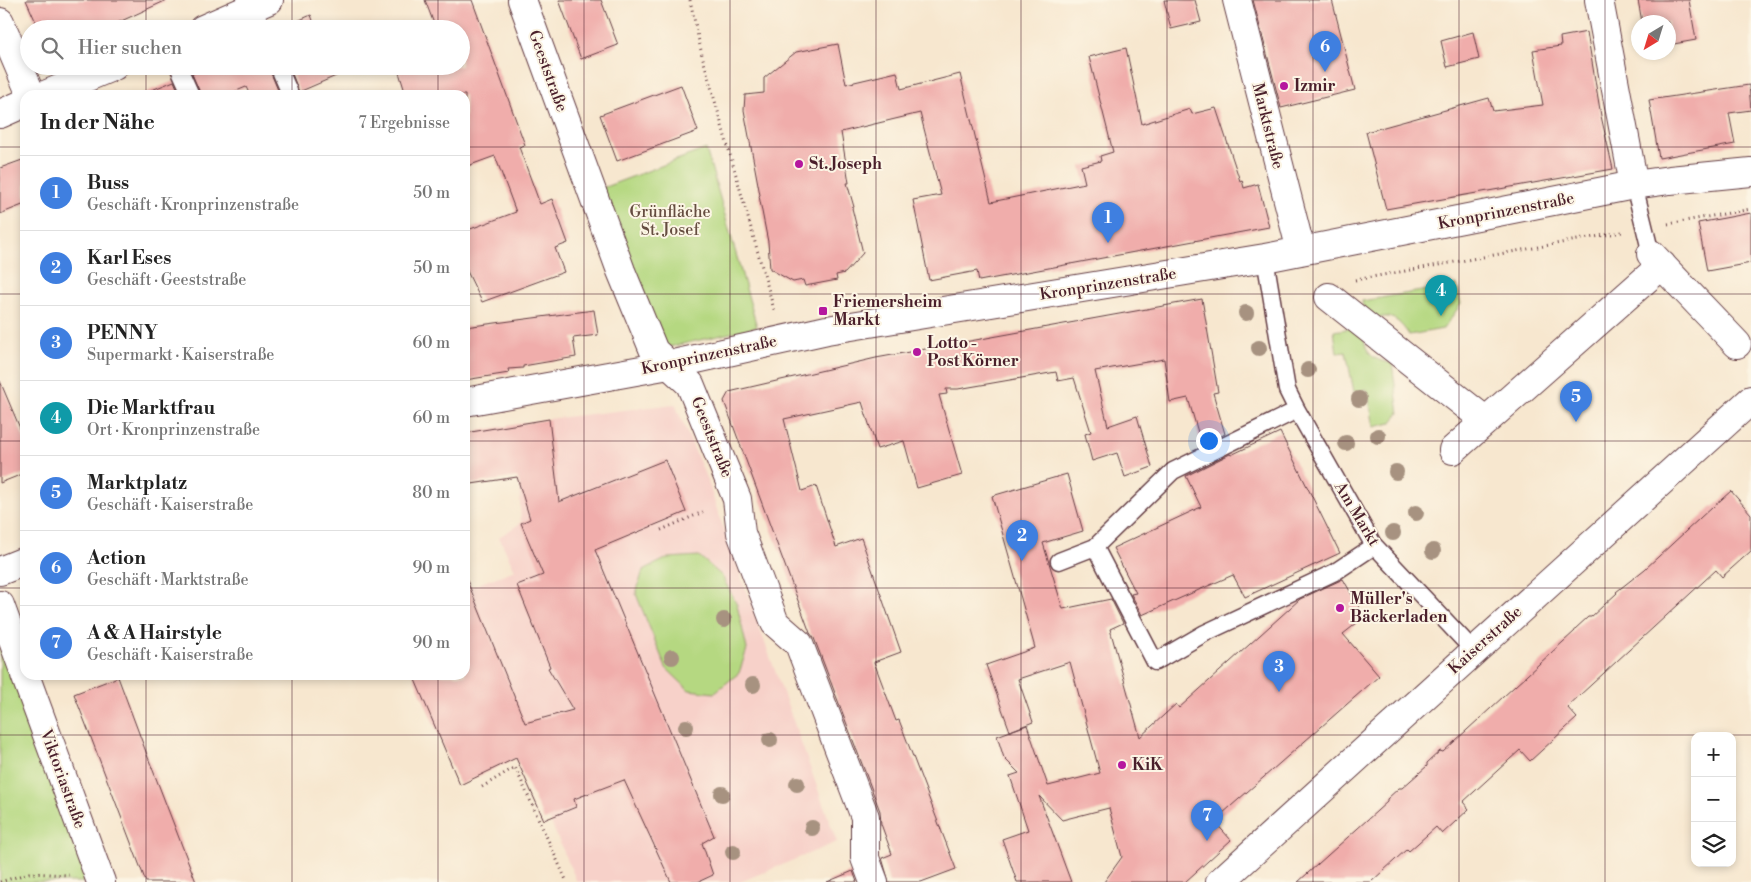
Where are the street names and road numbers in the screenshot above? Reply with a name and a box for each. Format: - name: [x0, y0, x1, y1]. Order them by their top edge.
- street label: Geeststraße: [524, 27, 572, 115]
- street label: Marktstraße: [1248, 81, 1288, 171]
- street label: Kronprinzenstraße: [1436, 188, 1576, 234]
- street label: Kronprinzenstraße: [1038, 263, 1178, 305]
- street label: Kronprinzenstraße: [639, 331, 779, 379]
- street label: Geeststraße: [687, 394, 737, 480]
- street label: Am Markt: [1330, 477, 1384, 550]
- street label: Kaiserstraße: [1444, 602, 1526, 678]
- street label: Viktoriastraße: [35, 726, 90, 831]

